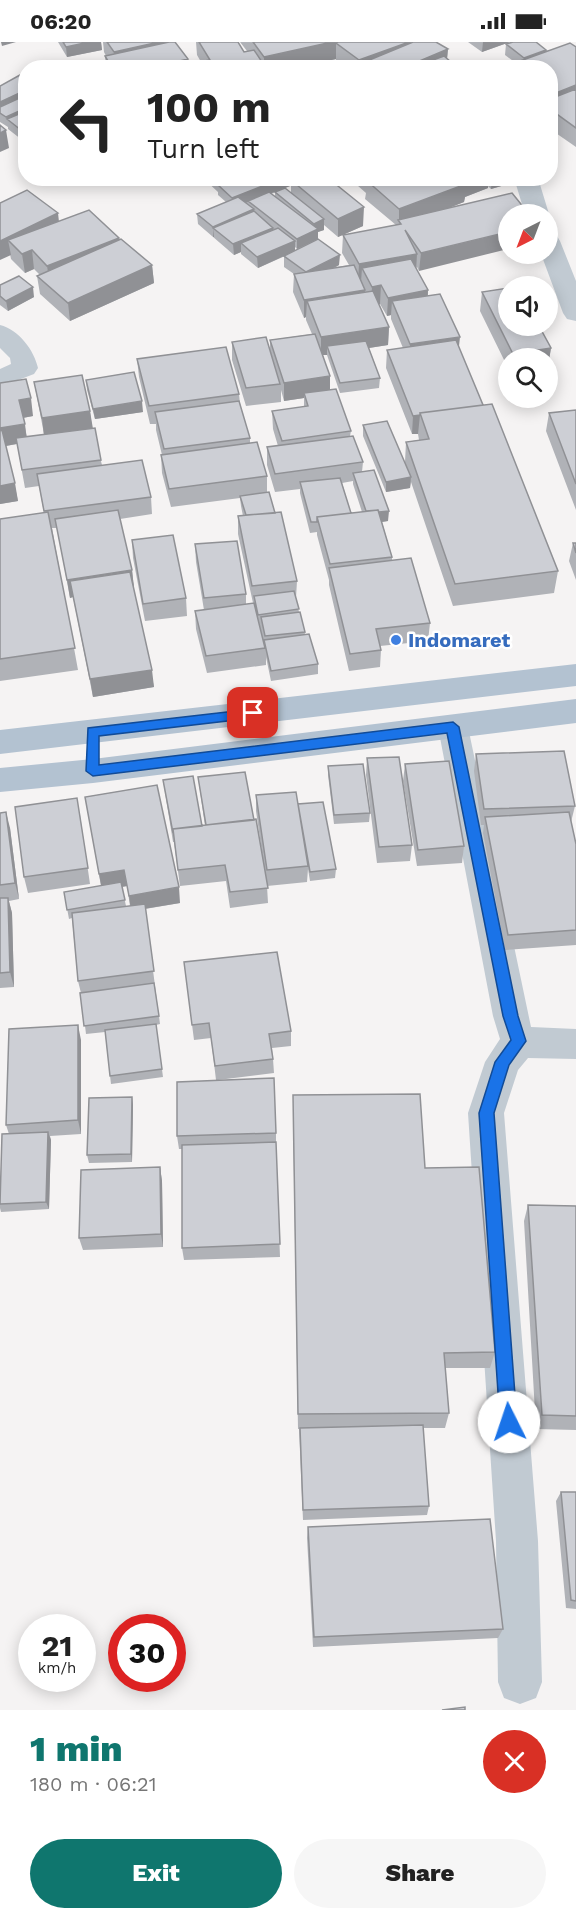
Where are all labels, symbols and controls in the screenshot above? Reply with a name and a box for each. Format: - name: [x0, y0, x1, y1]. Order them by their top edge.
- text: 06:20: [30, 9, 92, 34]
- text: 100 m: [147, 83, 271, 132]
- icon: left: [48, 84, 126, 162]
- text: Turn left: [147, 133, 259, 165]
- north arrow: [498, 204, 558, 264]
- map controls: [498, 204, 558, 408]
- button: sound: [498, 276, 558, 336]
- button: search: [498, 348, 558, 408]
- place label: Indomaret: [408, 628, 511, 652]
- marker: Indomaret: [389, 633, 403, 647]
- pin: [227, 687, 278, 738]
- icon: arrive: [236, 696, 269, 729]
- position arrow: [477, 1390, 541, 1454]
- speed limit sign: 30: [108, 1614, 186, 1692]
- text: 21: [42, 1628, 72, 1663]
- text: km/h: [38, 1659, 76, 1677]
- text: 1 min: [30, 1728, 123, 1770]
- button: close: [483, 1730, 546, 1793]
- text: 180 m · 06:21: [30, 1772, 157, 1796]
- button: Exit: [30, 1839, 282, 1908]
- button: Share: [294, 1839, 546, 1908]

